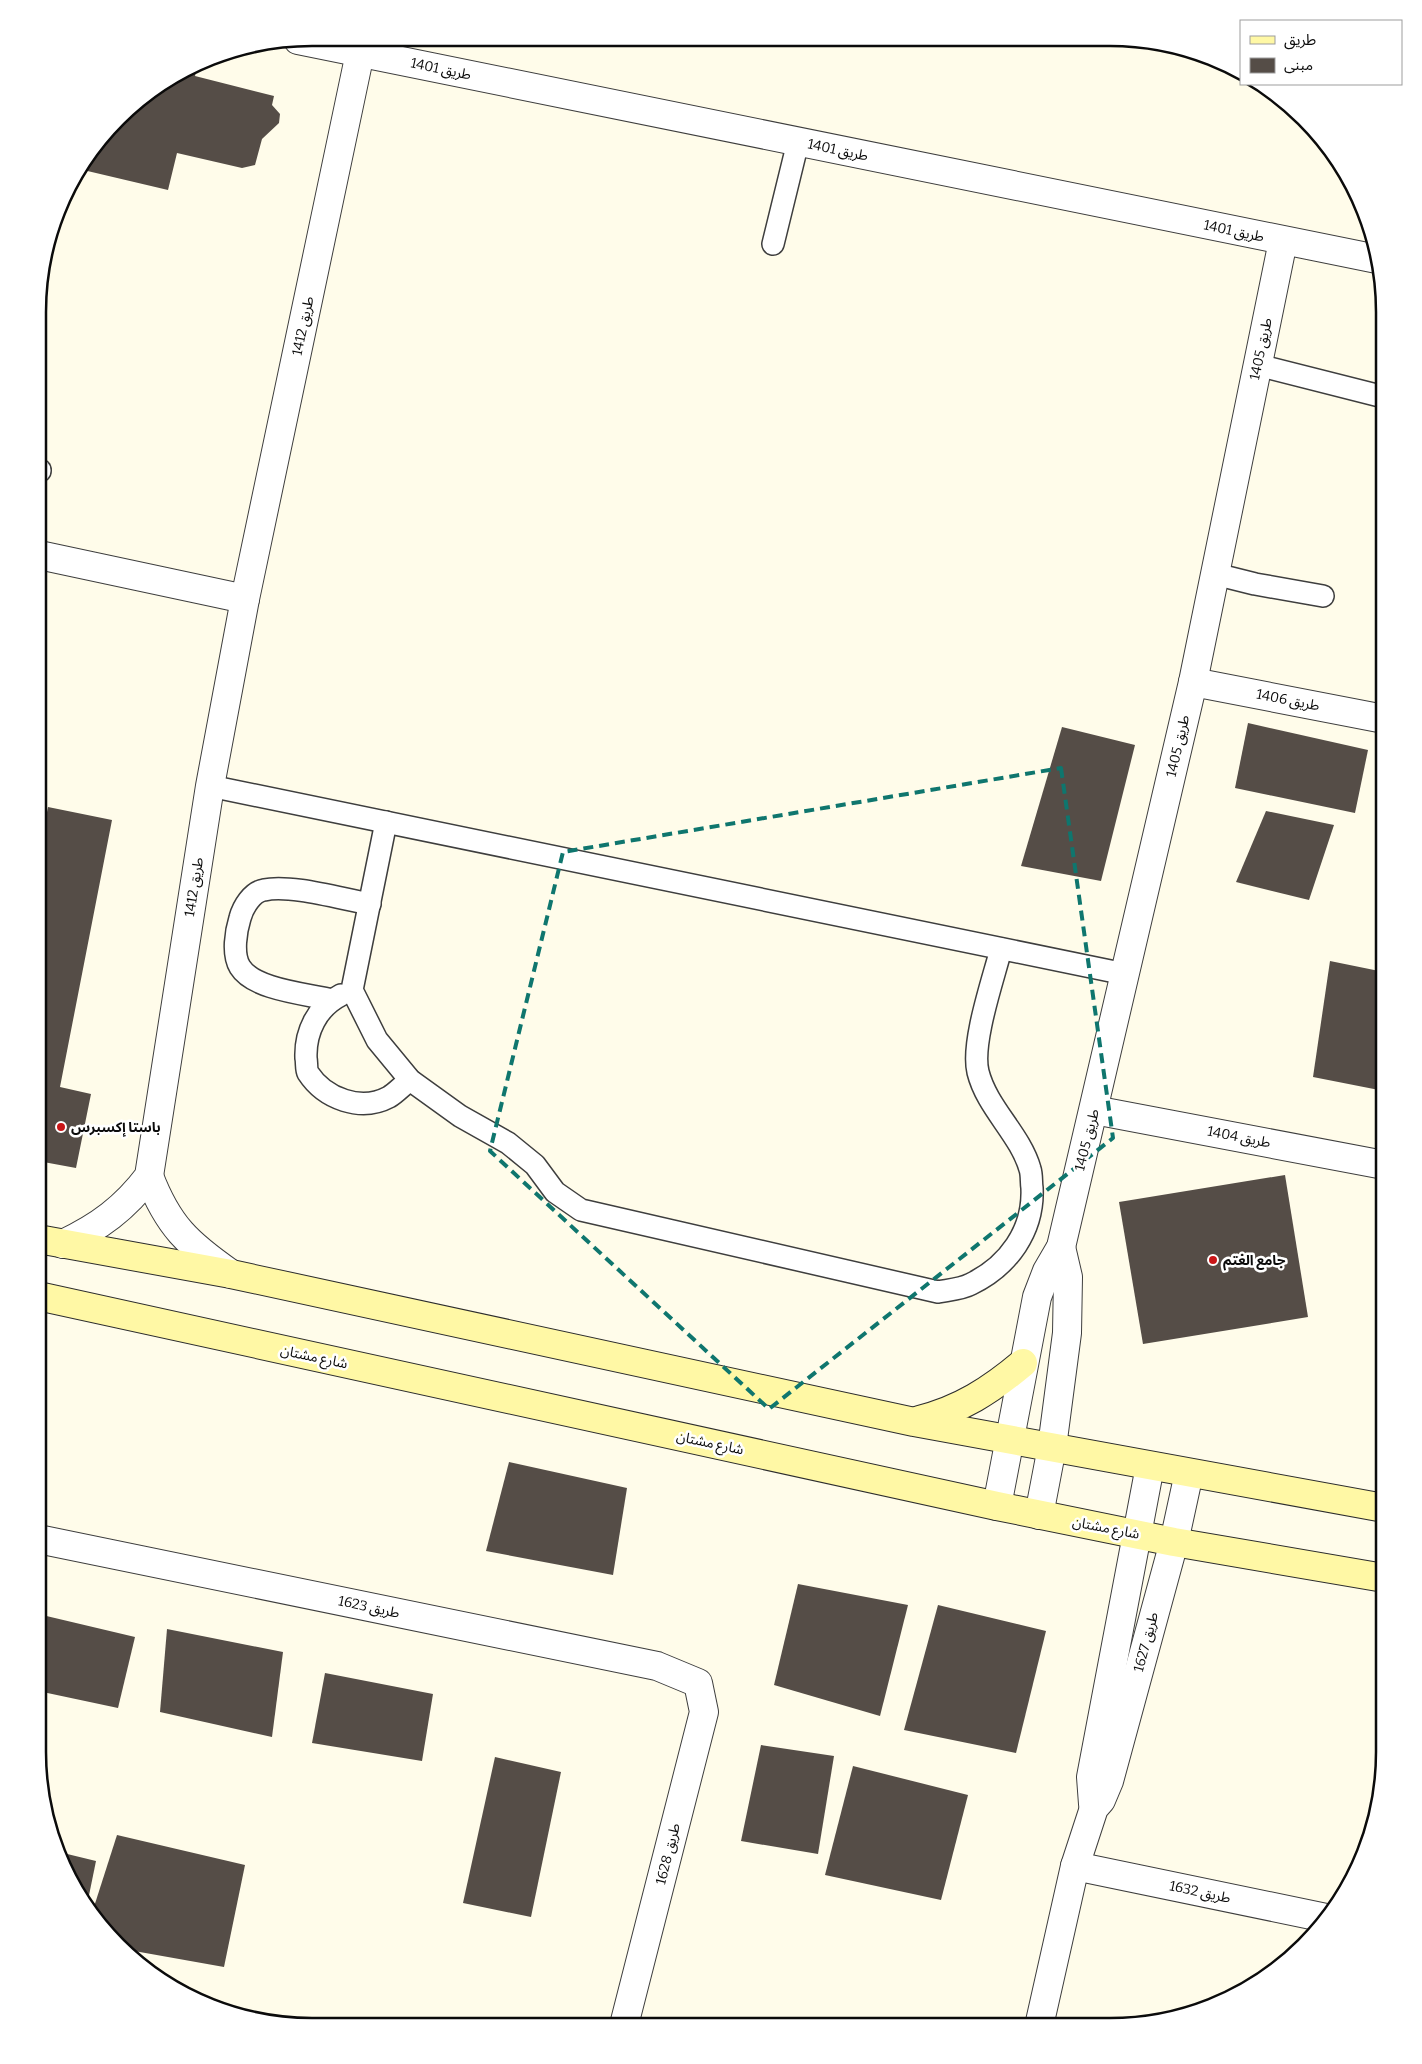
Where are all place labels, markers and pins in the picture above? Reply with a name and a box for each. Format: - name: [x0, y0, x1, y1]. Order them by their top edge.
- place label: باستا إكسبرس: [71, 1119, 161, 1137]
- marker: باستا إكسبرس: [55, 1121, 67, 1133]
- place label: جامع الغتم: [1223, 1252, 1286, 1271]
- marker: جامع الغتم: [1207, 1254, 1219, 1266]

